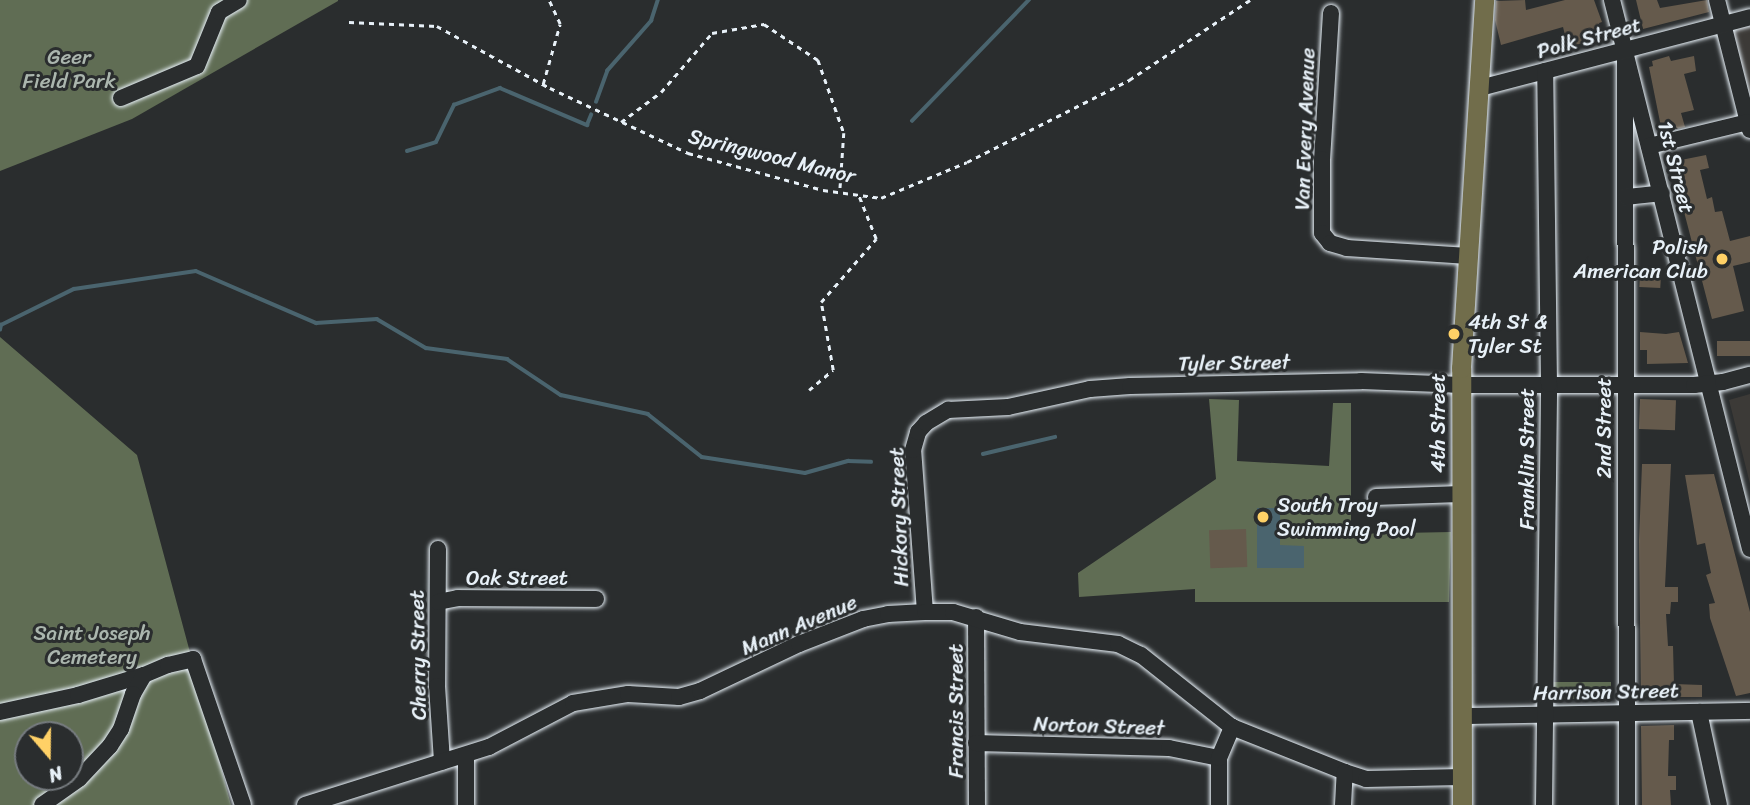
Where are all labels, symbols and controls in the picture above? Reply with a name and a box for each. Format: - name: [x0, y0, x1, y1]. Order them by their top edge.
- street label: Polk Street: [1534, 12, 1644, 64]
- park label: Geer Field Park: [22, 44, 116, 94]
- street label: Van Every Avenue: [1290, 47, 1320, 211]
- street label: 1st Street: [1652, 118, 1700, 216]
- street label: Springwood Manor: [686, 123, 858, 189]
- place label: Polish American Club: [1574, 234, 1708, 284]
- marker: Polish American Club: [1714, 251, 1730, 267]
- place label: 4th St & Tyler St: [1468, 309, 1548, 359]
- marker: 4th St & Tyler St: [1446, 326, 1462, 342]
- street label: Tyler Street: [1178, 349, 1290, 377]
- street label: 4th Street: [1425, 373, 1451, 473]
- street label: 2nd Street: [1591, 378, 1617, 478]
- street label: Franklin Street: [1514, 388, 1540, 530]
- street label: Hickory Street: [884, 447, 914, 587]
- place label: South Troy Swimming Pool: [1277, 492, 1416, 542]
- marker: South Troy Swimming Pool: [1255, 509, 1271, 525]
- street label: Oak Street: [466, 565, 568, 591]
- street label: Mann Avenue: [738, 589, 860, 661]
- street label: Cherry Street: [404, 590, 432, 720]
- park label: Saint Joseph Cemetery: [33, 620, 151, 670]
- street label: Francis Street: [943, 644, 969, 778]
- street label: Harrison Street: [1533, 678, 1679, 706]
- street label: Norton Street: [1033, 711, 1165, 741]
- north arrow: [14, 721, 84, 791]
- text: N: [44, 757, 68, 792]

